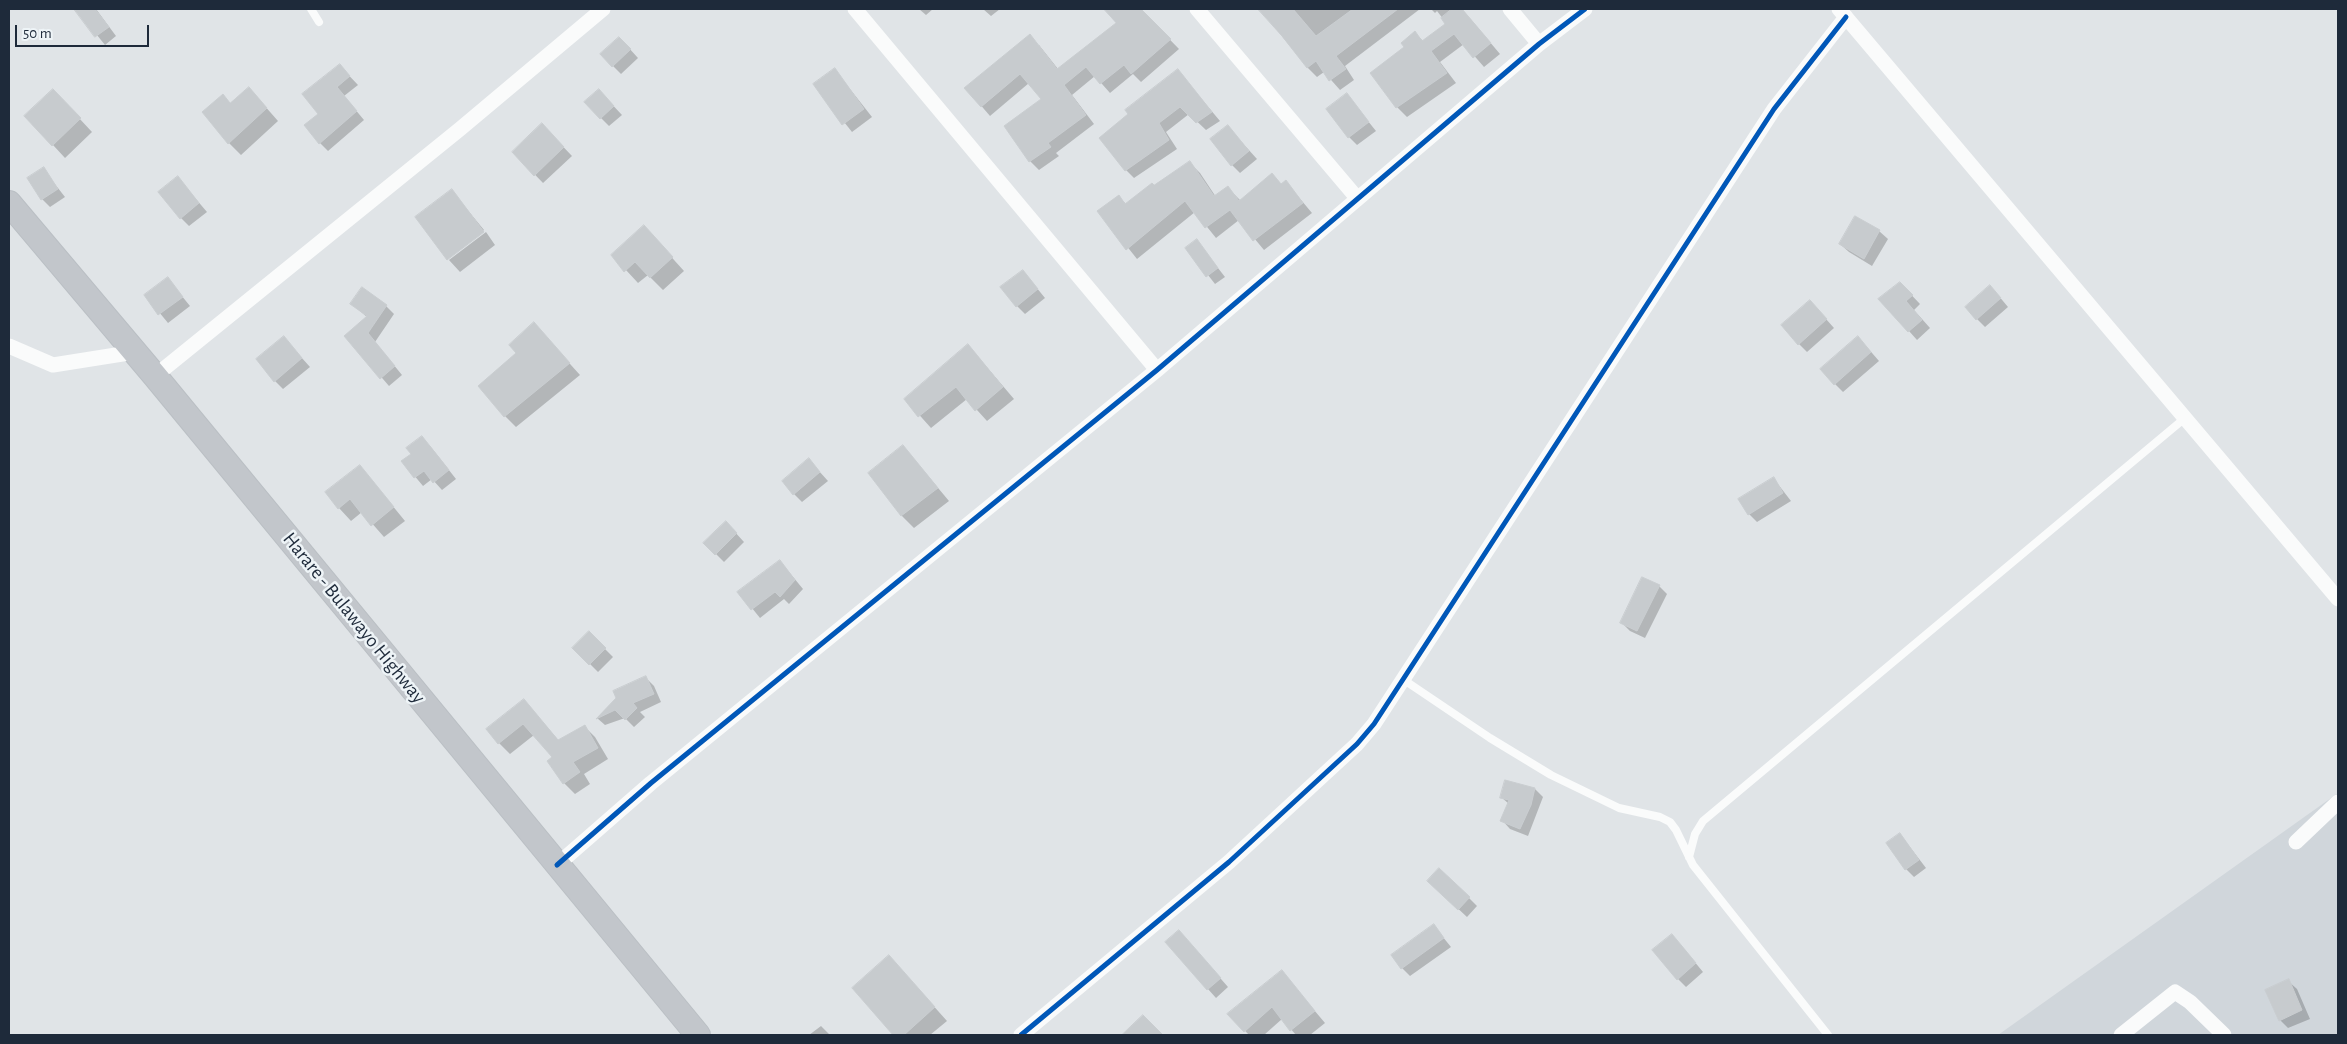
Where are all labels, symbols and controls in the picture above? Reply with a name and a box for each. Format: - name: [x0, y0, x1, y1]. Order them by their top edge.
- scale bar: [18, 15, 151, 47]
- text: 50 m: [23, 26, 52, 41]
- street label: Harare - Bulawayo Highway: [278, 528, 430, 708]

